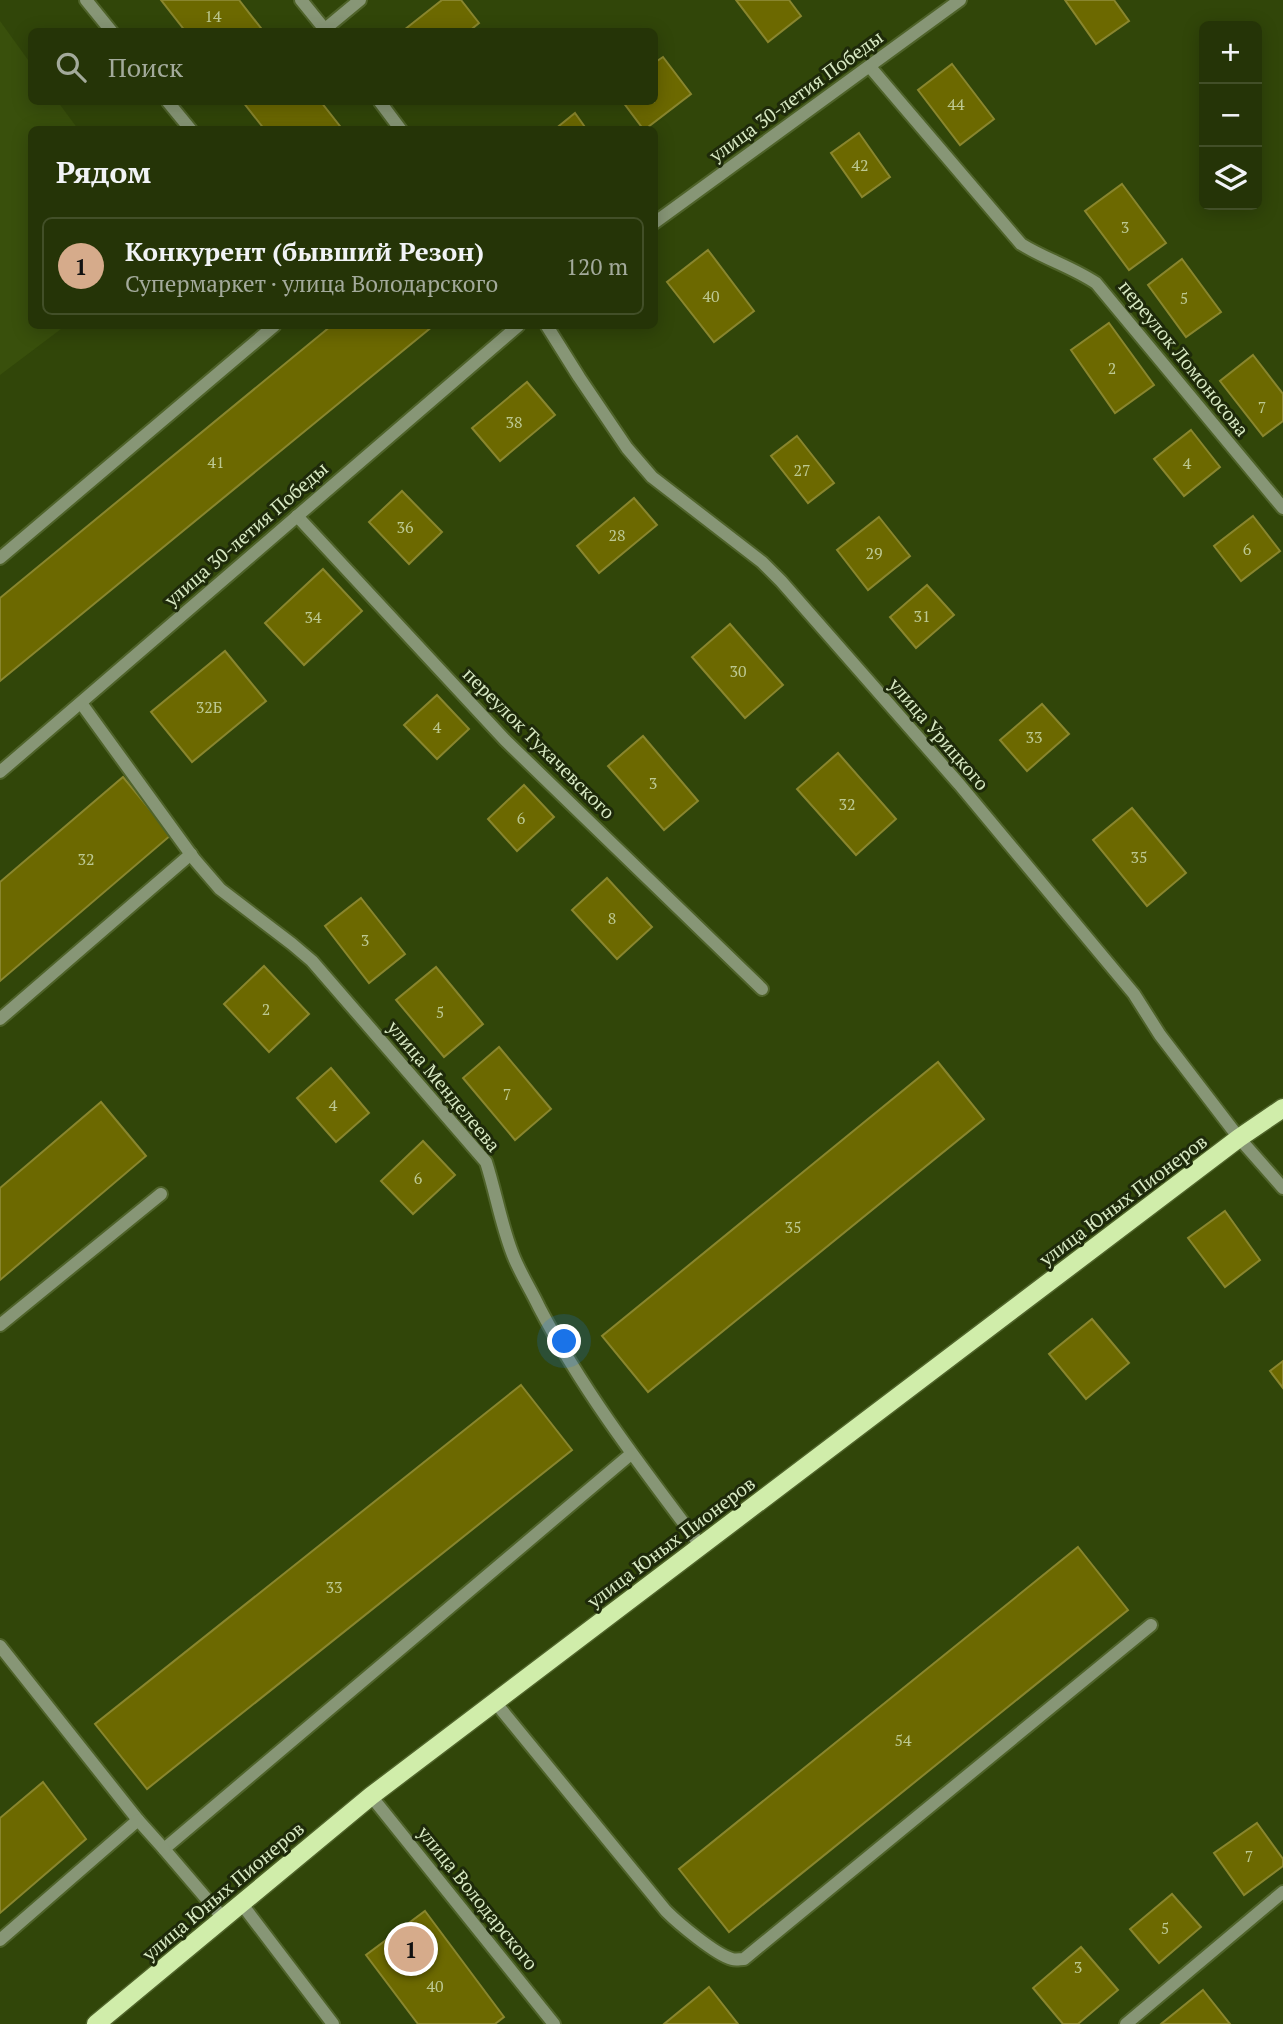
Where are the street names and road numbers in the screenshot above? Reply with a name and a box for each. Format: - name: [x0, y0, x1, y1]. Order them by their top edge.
- street label: улица 30-летия Победы: [703, 24, 888, 168]
- street label: переулок Ломоносова: [1114, 274, 1255, 441]
- street label: улица 30-летия Победы: [158, 456, 333, 612]
- street label: переулок Тухачевского: [458, 661, 621, 824]
- street label: улица Урицкого: [883, 671, 995, 795]
- street label: улица Менделеева: [382, 1014, 507, 1157]
- street label: улица Юных Пионеров: [1033, 1128, 1212, 1272]
- street label: улица Юных Пионеров: [581, 1470, 760, 1614]
- street label: улица Юных Пионеров: [136, 1816, 309, 1966]
- street label: улица Володарского: [412, 1820, 544, 1975]

